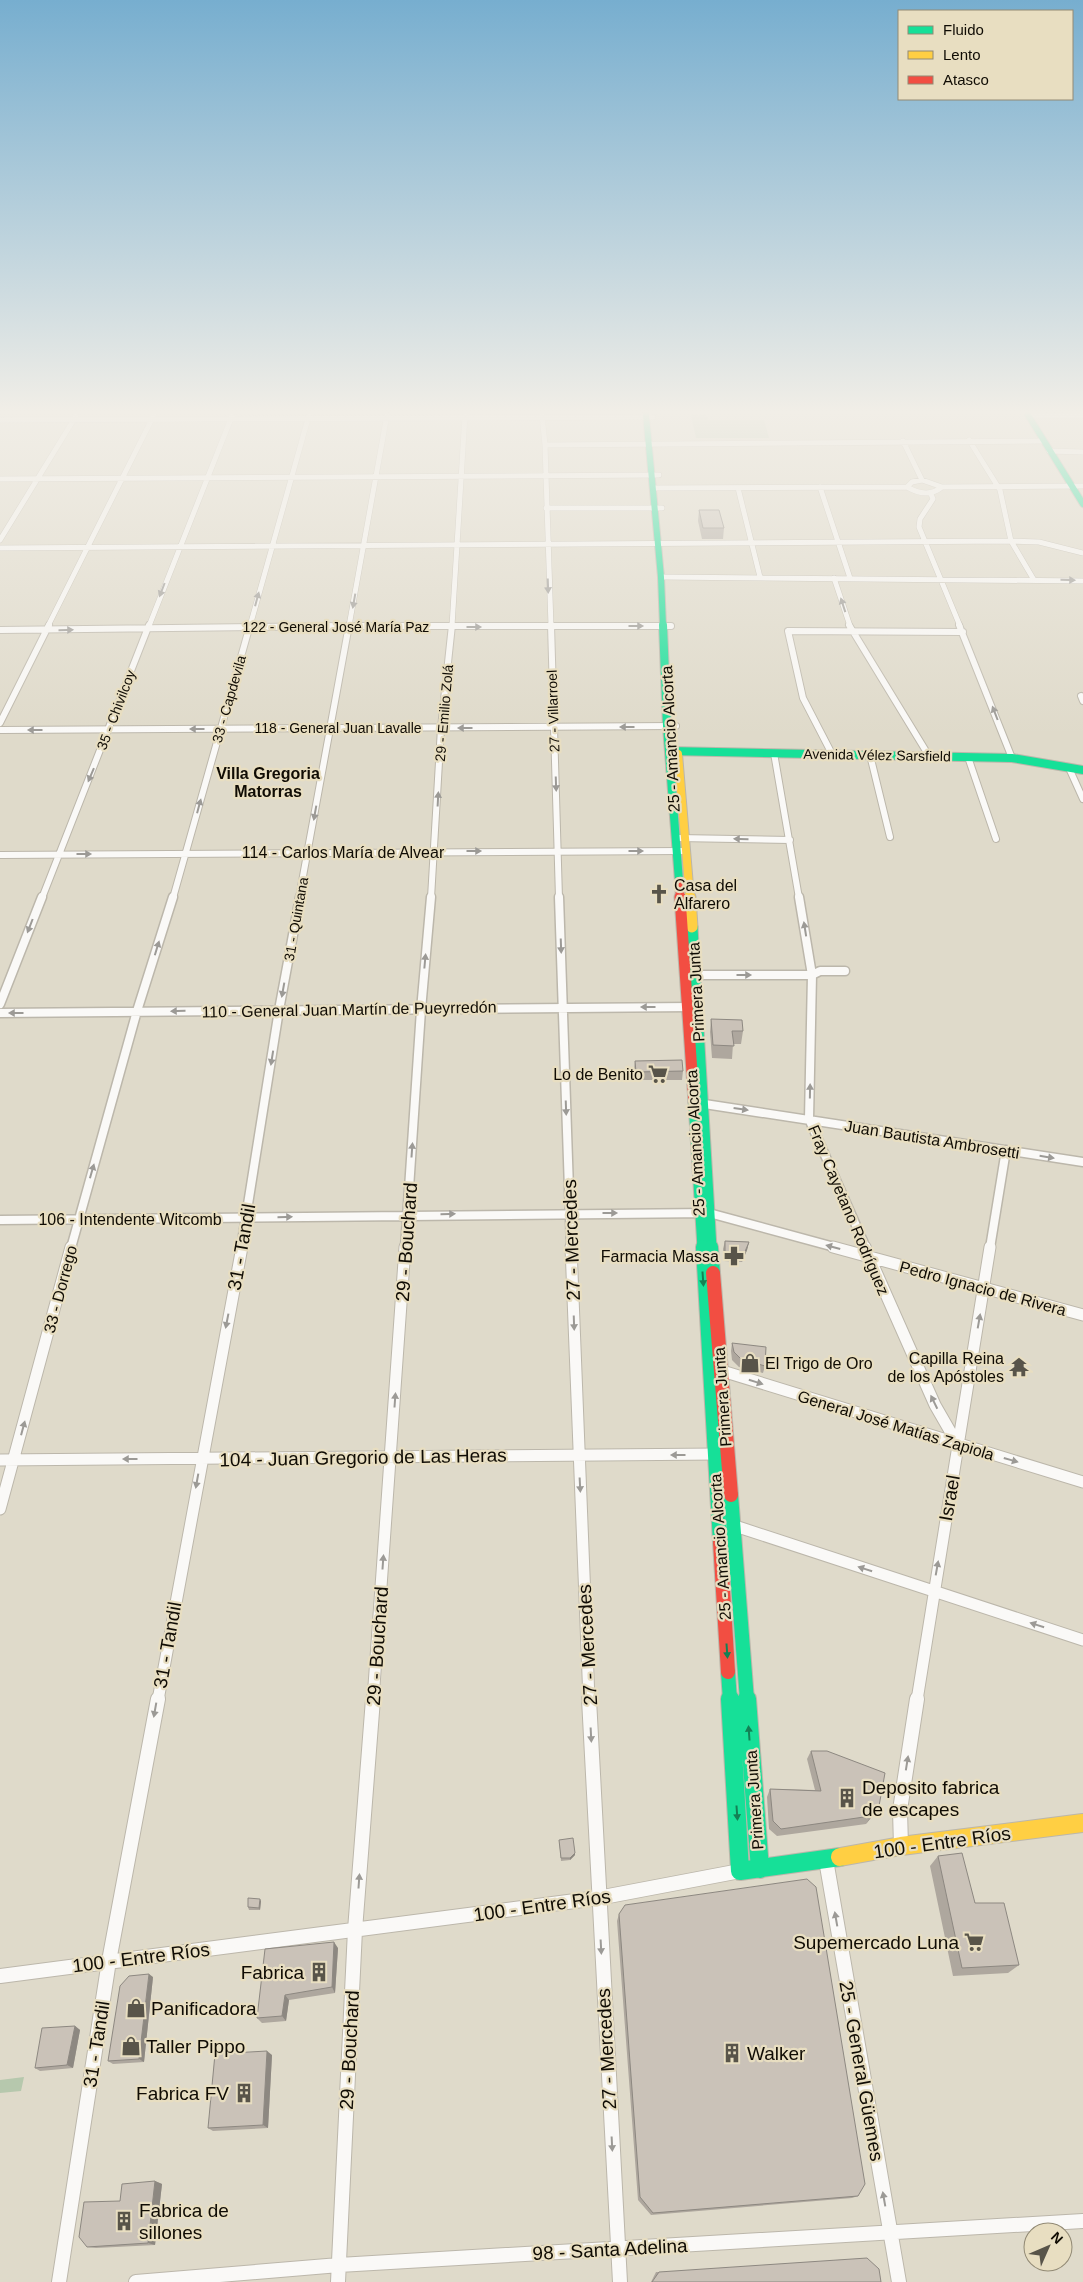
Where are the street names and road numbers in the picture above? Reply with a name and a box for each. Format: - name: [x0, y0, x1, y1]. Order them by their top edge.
- street label: 122 - General José María Paz: [243, 619, 429, 635]
- street label: 33 - Capdevila: [209, 653, 249, 745]
- street label: 29 - Emilio Zolá: [432, 664, 456, 762]
- street label: 25 - Amancio Alcorta: [658, 665, 683, 813]
- street label: 35 - Chivilcoy: [93, 668, 139, 752]
- street label: 27 - Villarroel: [544, 670, 562, 752]
- street label: 118 - General Juan Lavalle: [254, 720, 422, 736]
- street label: Avenida Vélez Sarsfield: [803, 746, 951, 764]
- street label: 114 - Carlos María de Alvear: [242, 844, 445, 861]
- street label: 31 - Quintana: [281, 876, 311, 962]
- street label: Primera Junta: [685, 942, 708, 1042]
- street label: 110 - General Juan Martín de Pueyrredón: [201, 998, 497, 1021]
- street label: 25 - Amancio Alcorta: [683, 1069, 708, 1217]
- street label: Juan Bautista Ambrosetti: [843, 1117, 1021, 1162]
- street label: Fray Cayetano Rodríguez: [805, 1123, 892, 1298]
- street label: 27 - Mercedes: [559, 1179, 584, 1301]
- street label: 29 - Bouchard: [392, 1182, 421, 1302]
- street label: 31 - Tandil: [224, 1202, 259, 1292]
- street label: 106 - Intendente Witcomb: [38, 1211, 222, 1228]
- street label: 33 - Dorrego: [41, 1243, 80, 1335]
- street label: Pedro Ignacio de Rivera: [898, 1258, 1068, 1319]
- street label: Primera Junta: [711, 1347, 734, 1447]
- street label: General José Matías Zapiola: [796, 1387, 996, 1464]
- street label: 104 - Juan Gregorio de Las Heras: [219, 1444, 507, 1471]
- street label: 25 - Amancio Alcorta: [707, 1473, 734, 1621]
- street label: Israel: [935, 1473, 964, 1523]
- street label: 27 - Mercedes: [574, 1584, 601, 1706]
- street label: 29 - Bouchard: [363, 1586, 392, 1706]
- street label: 31 - Tandil: [150, 1600, 185, 1690]
- street label: Primera Junta: [743, 1750, 766, 1850]
- street label: 100 - Entre Ríos: [872, 1822, 1012, 1863]
- street label: 100 - Entre Ríos: [472, 1885, 612, 1926]
- street label: 100 - Entre Ríos: [71, 1939, 211, 1976]
- street label: 25 - General Güemes: [835, 1979, 888, 2163]
- street label: 27 - Mercedes: [593, 1988, 620, 2110]
- street label: 29 - Bouchard: [336, 1990, 363, 2110]
- street label: 31 - Tandil: [79, 1999, 114, 2089]
- street label: 98 - Santa Adelina: [532, 2235, 689, 2264]

